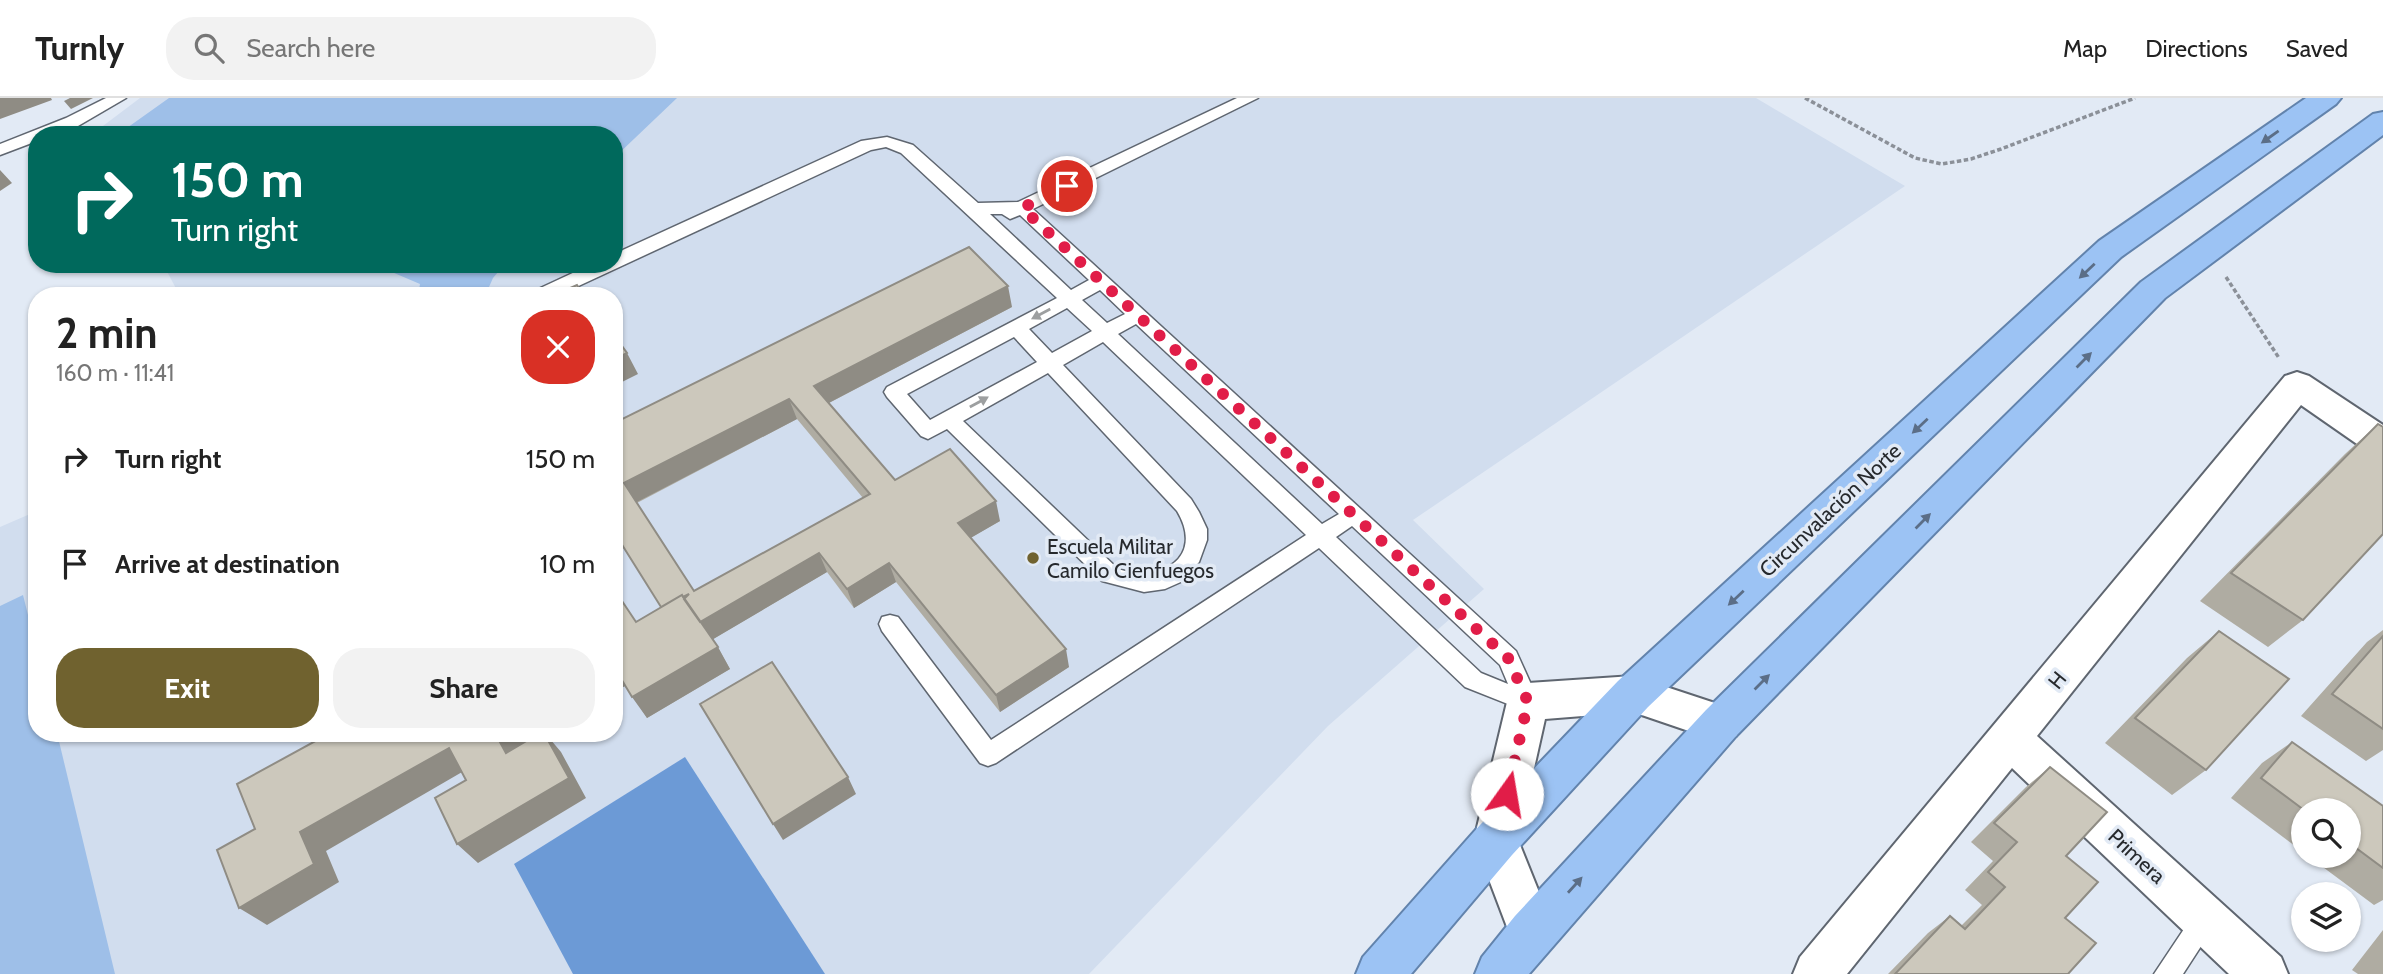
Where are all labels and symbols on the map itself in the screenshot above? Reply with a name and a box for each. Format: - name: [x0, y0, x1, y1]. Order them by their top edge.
- one-way arrow: [2261, 130, 2279, 144]
- pin: [1037, 156, 1097, 216]
- one-way arrow: [2079, 263, 2096, 279]
- one-way arrow: [1031, 308, 1051, 319]
- one-way arrow: [2075, 352, 2092, 368]
- one-way arrow: [970, 396, 989, 408]
- one-way arrow: [1911, 418, 1929, 434]
- street label: Circunvalación Norte: [1754, 438, 1906, 582]
- one-way arrow: [1915, 512, 1932, 529]
- place label: Escuela Militar Camilo Cienfuegos: [1047, 534, 1214, 583]
- marker: Escuela Militar Camilo Cienfuegos: [1025, 550, 1041, 566]
- one-way arrow: [1728, 589, 1745, 605]
- street label: H: [2043, 666, 2071, 694]
- one-way arrow: [1754, 673, 1771, 690]
- position arrow: [1470, 757, 1544, 831]
- street label: Primera: [2103, 823, 2171, 889]
- one-way arrow: [1567, 876, 1583, 894]

